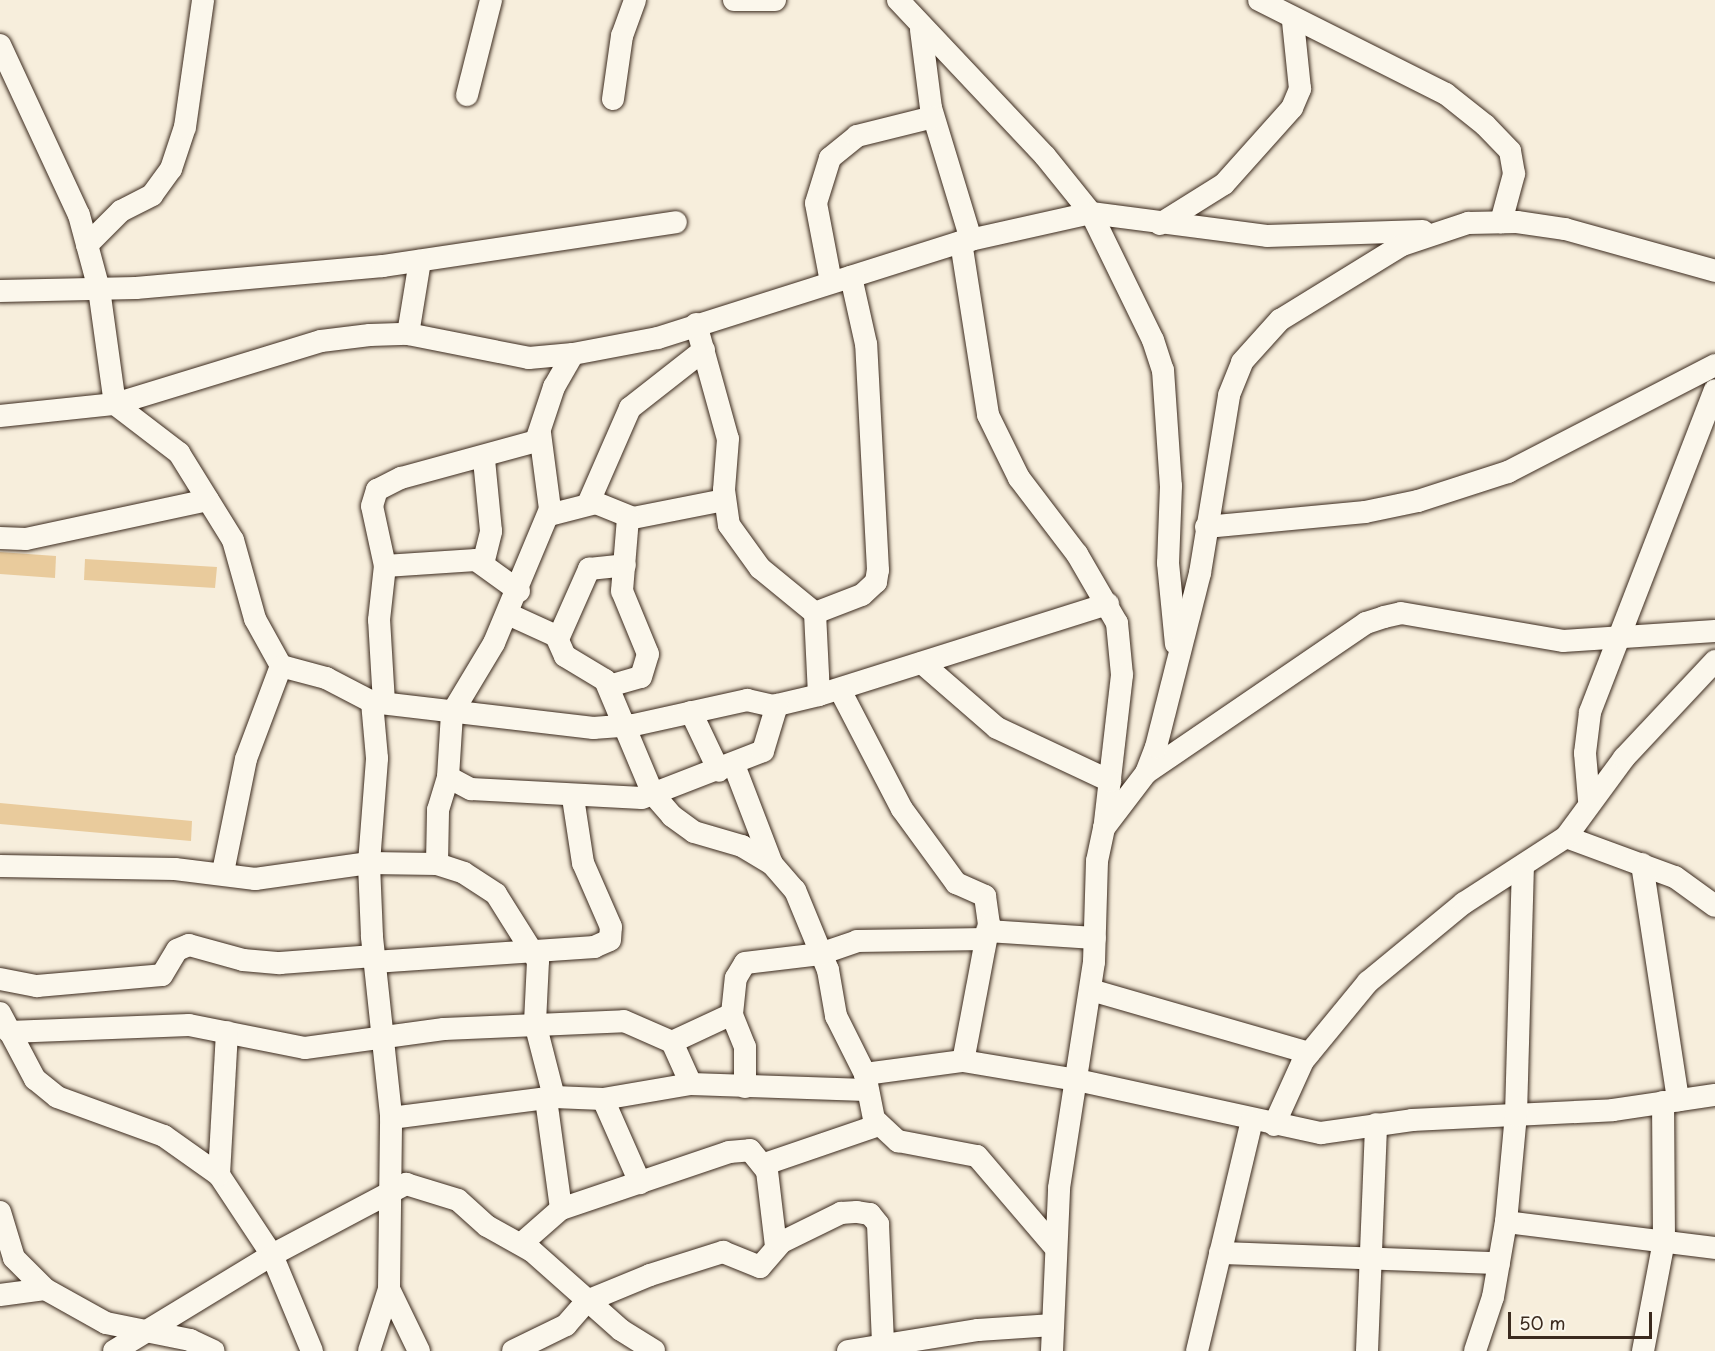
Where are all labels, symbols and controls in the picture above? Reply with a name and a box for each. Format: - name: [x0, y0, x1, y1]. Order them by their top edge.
- scale bar: [1511, 1300, 1655, 1338]
- text: 50 m: [1519, 1309, 1566, 1336]

